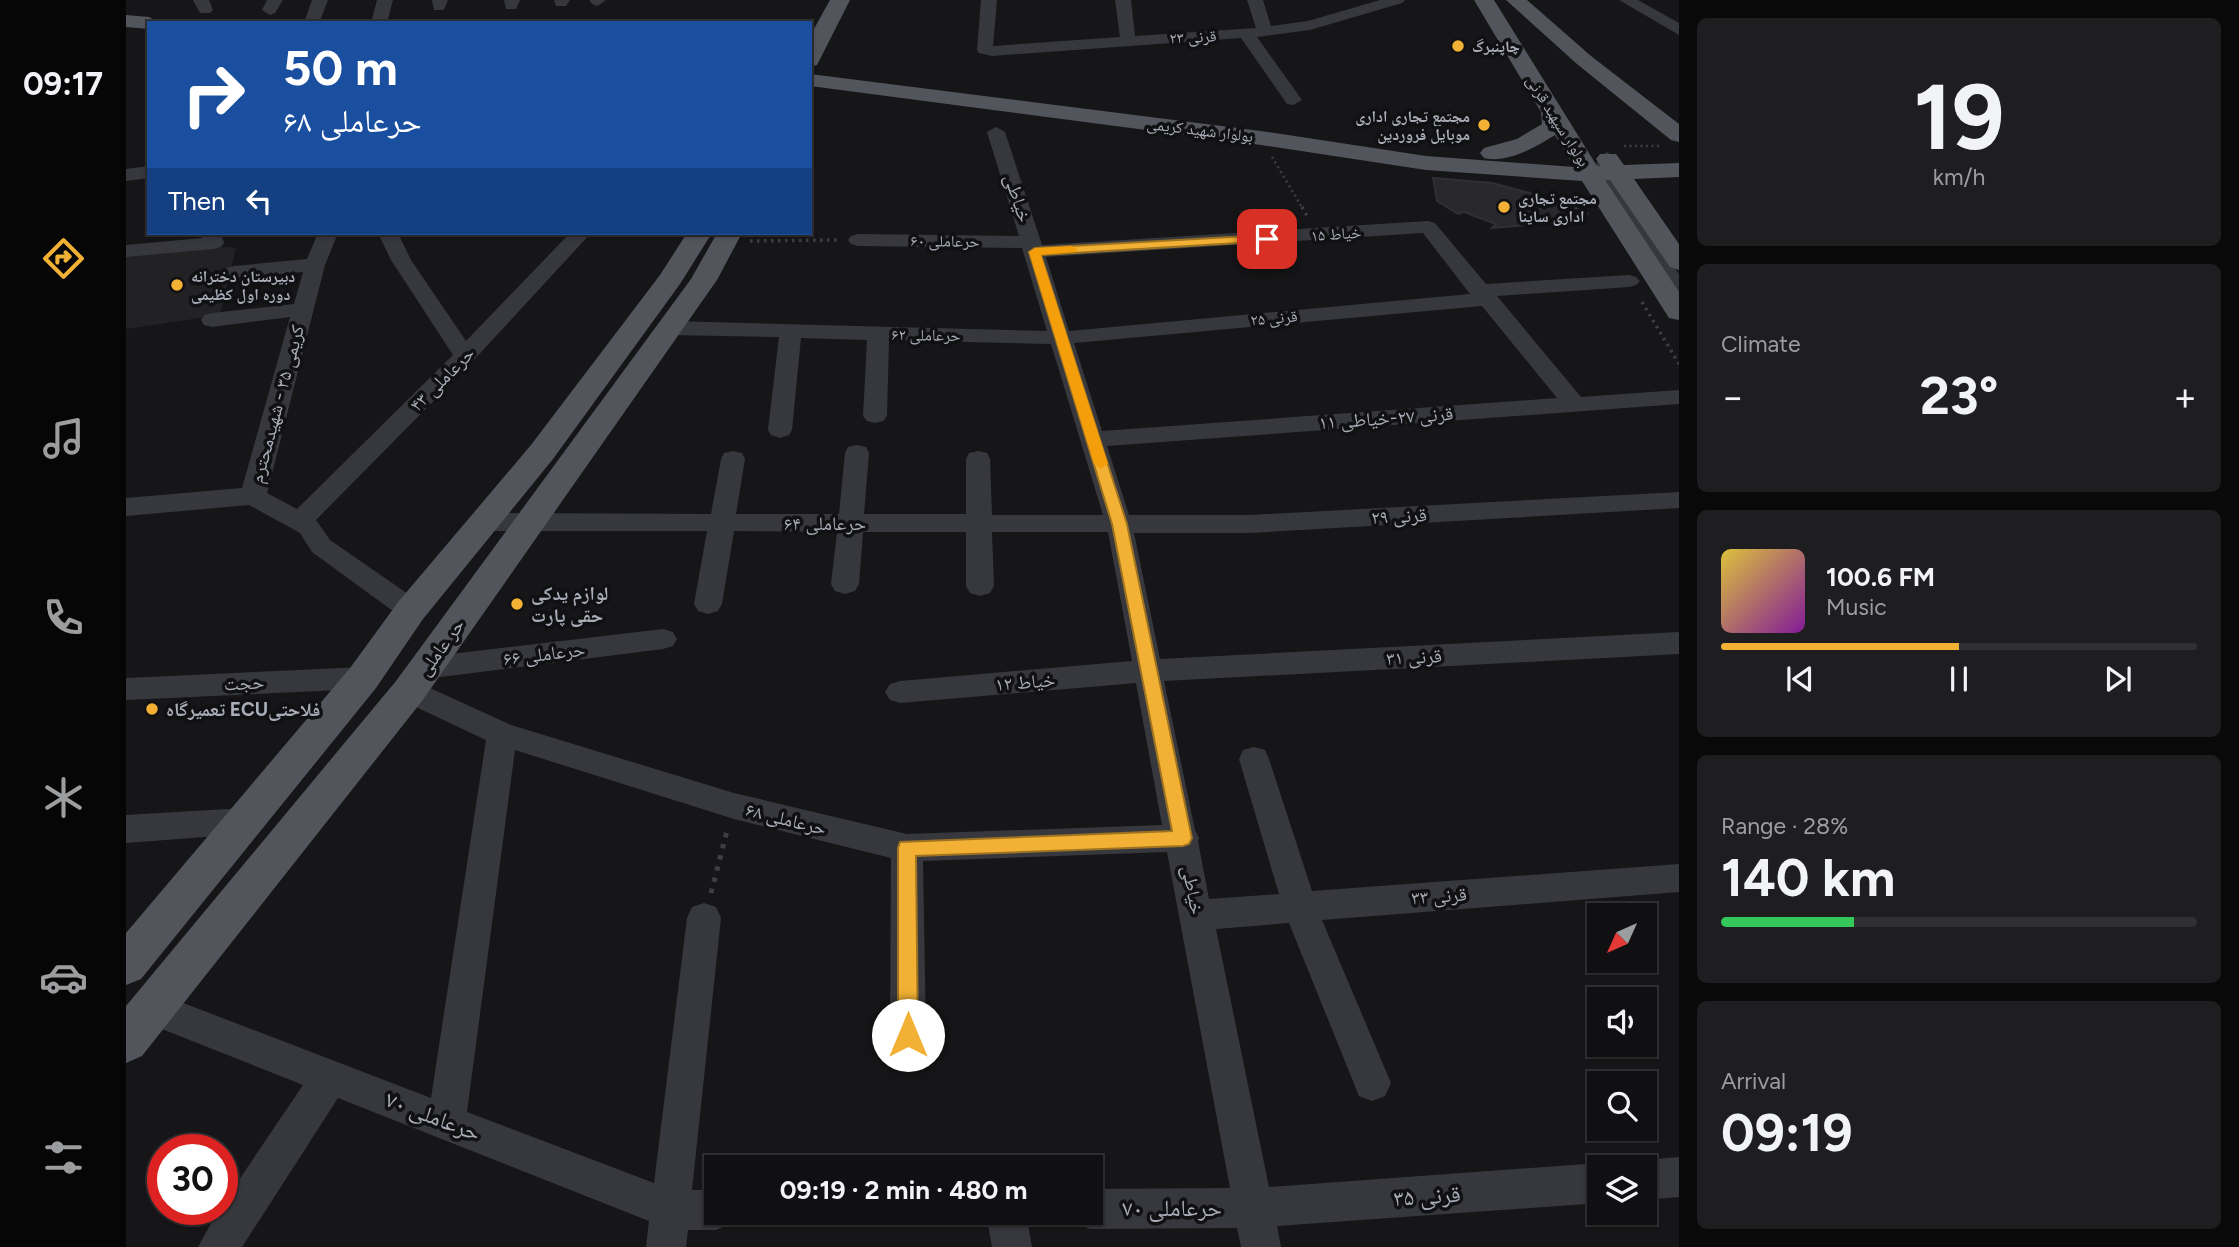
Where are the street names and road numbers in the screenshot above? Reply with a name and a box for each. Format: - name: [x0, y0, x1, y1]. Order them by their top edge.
- street label: قرنی ۲۳: [1169, 26, 1217, 49]
- street label: بولوار سپهبد قرنی: [1522, 72, 1594, 171]
- street label: بولوار شهید کریمی: [1146, 114, 1254, 147]
- street label: خیاطی: [999, 171, 1037, 225]
- street label: خیاط ۱۵: [1310, 223, 1362, 245]
- street label: حرعاملی ۶۰: [910, 231, 980, 252]
- street label: قرنی ۲۵: [1250, 306, 1298, 331]
- street label: کریمی ۳۵ - شهیدمحترم: [245, 322, 311, 486]
- street label: حرعاملی ۶۲: [891, 325, 961, 346]
- street label: حرعاملی ۴۳: [405, 342, 479, 416]
- street label: قرنی ۲۷-خیاطی ۱۱: [1318, 402, 1454, 434]
- street label: قرنی ۲۹: [1371, 503, 1427, 529]
- street label: حرعاملی ۶۴: [784, 512, 866, 535]
- street label: حر عاملی: [413, 614, 469, 680]
- street label: حرعاملی ۶۶: [502, 638, 586, 670]
- street label: قرنی ۳۱: [1386, 644, 1442, 670]
- street label: خیاط ۱۲: [994, 668, 1056, 696]
- street label: حجت: [223, 670, 265, 696]
- street label: حرعاملی ۶۸: [743, 798, 829, 840]
- street label: خیاطی: [1177, 864, 1209, 916]
- street label: قرنی ۳۳: [1410, 883, 1468, 909]
- street label: حرعاملی ۷۰: [381, 1085, 485, 1147]
- street label: قرنی ۳۵: [1392, 1180, 1462, 1212]
- street label: حرعاملی ۷۰: [1122, 1194, 1222, 1222]

